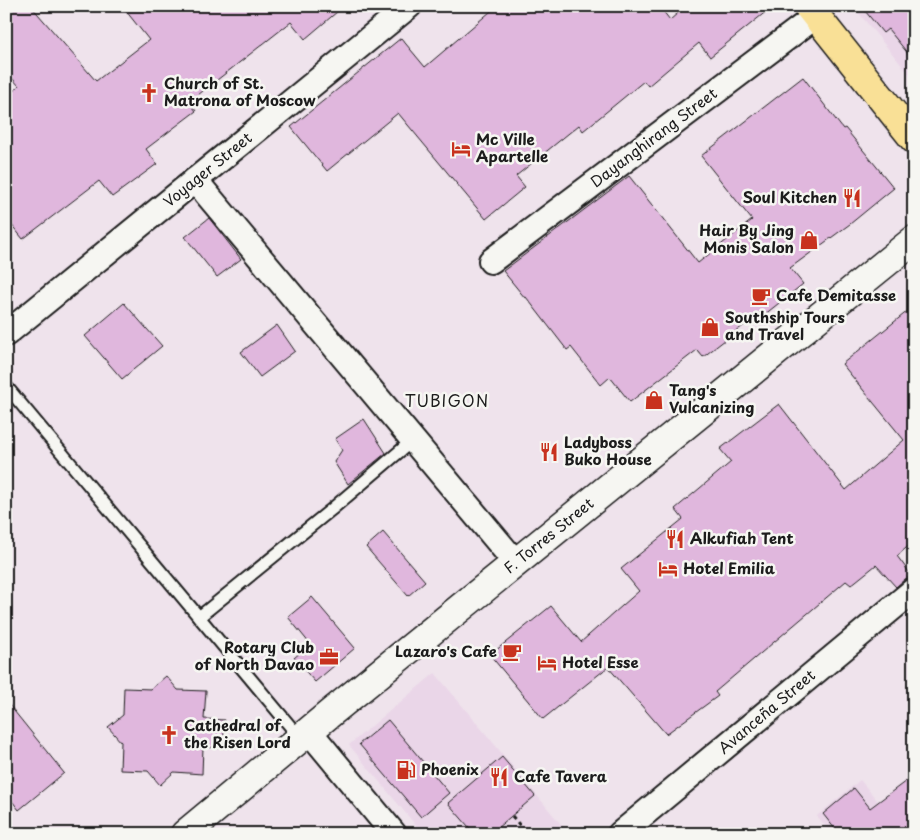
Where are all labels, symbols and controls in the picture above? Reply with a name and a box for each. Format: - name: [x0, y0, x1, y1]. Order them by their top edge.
- place label: Church of St. Matrona of Moscow: [164, 71, 316, 111]
- street label: Dayanghirang Street: [585, 81, 721, 192]
- church icon: Church of St. Matrona of Moscow: [138, 82, 160, 104]
- street label: Voyager Street: [158, 126, 256, 212]
- place label: Mc Ville Apartelle: [476, 127, 548, 167]
- hotel icon: Mc Ville Apartelle: [450, 138, 472, 160]
- place label: Soul Kitchen: [743, 185, 837, 208]
- restaurant icon: Soul Kitchen: [841, 187, 863, 209]
- place label: Hair By Jing Monis Salon: [699, 218, 794, 258]
- shop icon: Hair By Jing Monis Salon: [798, 229, 820, 251]
- place label: Cafe Demitasse: [776, 283, 896, 306]
- cafe icon: Cafe Demitasse: [750, 285, 772, 307]
- place label: Southship Tours and Travel: [725, 305, 845, 345]
- shop icon: Southship Tours and Travel: [699, 316, 721, 338]
- place label: Tang's Vulcanizing: [669, 378, 754, 418]
- district label: TUBIGON: [405, 388, 489, 412]
- shop icon: Tang's Vulcanizing: [643, 389, 665, 411]
- place label: Ladyboss Buko House: [564, 430, 652, 470]
- restaurant icon: Ladyboss Buko House: [538, 441, 560, 463]
- street label: F. Torres Street: [498, 491, 598, 578]
- place label: Alkufiah Tent: [690, 526, 794, 549]
- restaurant icon: Alkufiah Tent: [664, 528, 686, 550]
- place label: Hotel Emilia: [683, 556, 776, 579]
- hotel icon: Hotel Emilia: [657, 558, 679, 580]
- place label: Rotary Club of North Davao: [195, 635, 314, 675]
- place label: Lazaro's Cafe: [395, 639, 497, 662]
- cafe icon: Lazaro's Cafe: [501, 641, 523, 663]
- office icon: Rotary Club of North Davao: [318, 646, 340, 668]
- place label: Hotel Esse: [562, 650, 639, 673]
- hotel icon: Hotel Esse: [536, 652, 558, 674]
- street label: Avanceña Street: [712, 663, 820, 758]
- place label: Cathedral of the Risen Lord: [184, 713, 291, 753]
- church icon: Cathedral of the Risen Lord: [158, 724, 180, 746]
- place label: Phoenix: [421, 757, 479, 780]
- fuel station icon: Phoenix: [395, 759, 417, 781]
- place label: Cafe Tavera: [514, 764, 608, 787]
- restaurant icon: Cafe Tavera: [488, 766, 510, 788]

